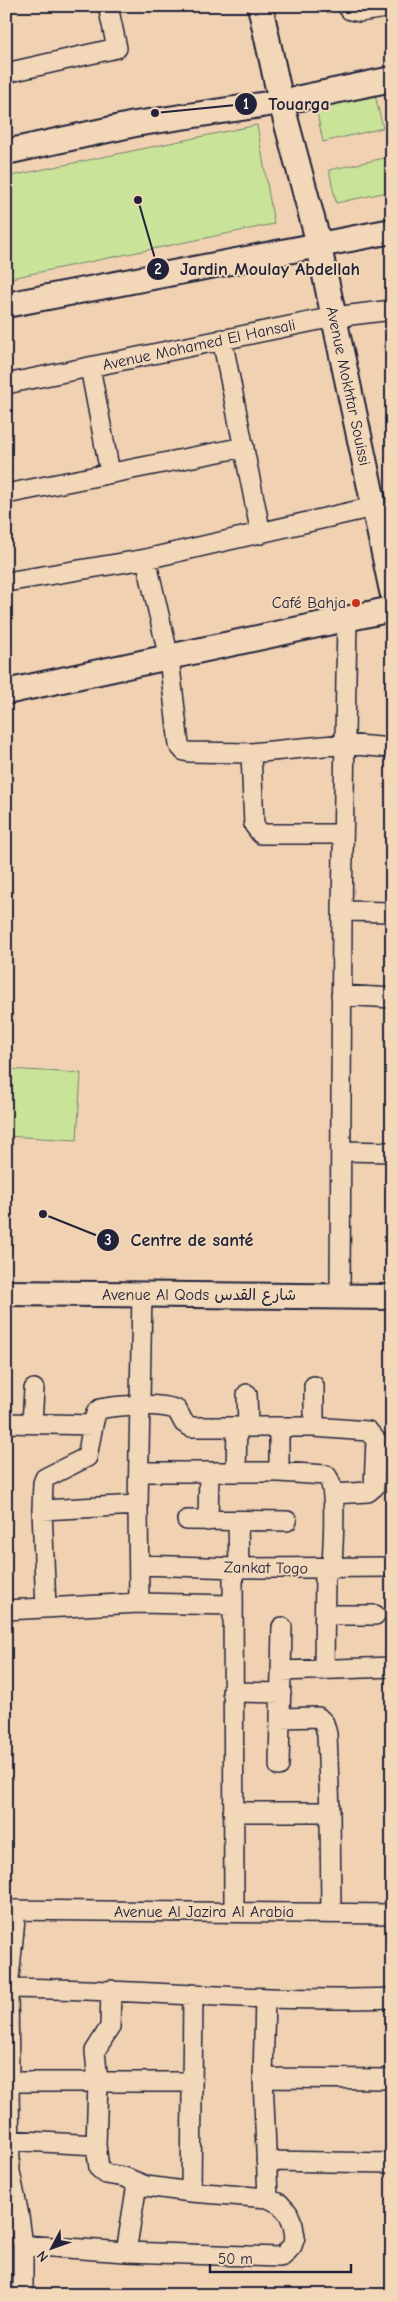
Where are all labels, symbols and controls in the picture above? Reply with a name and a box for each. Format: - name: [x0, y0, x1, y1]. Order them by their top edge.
- callout: Touarga: [233, 88, 340, 121]
- text: Touarga: [268, 94, 330, 115]
- text: 1: [243, 95, 249, 113]
- callout: Jardin Moulay Abdellah: [145, 252, 371, 285]
- text: Jardin Moulay Abdellah: [180, 259, 360, 280]
- text: 2: [154, 260, 162, 278]
- street label: Avenue Mokhtar Souissi: [322, 305, 374, 467]
- street label: Avenue Mohamed El Hansali: [101, 316, 297, 374]
- place label: Café Bahja: [272, 594, 346, 612]
- marker: Café Bahja: [350, 597, 362, 609]
- callout: Centre de santé: [96, 1223, 264, 1256]
- text: Centre de santé: [131, 1230, 254, 1251]
- text: 3: [104, 1231, 112, 1249]
- street label: Avenue Al Qods شارع القدس: [102, 1286, 296, 1306]
- street label: Zankat Togo: [224, 1558, 308, 1578]
- street label: Avenue Al Jazira Al Arabia: [114, 1903, 294, 1921]
- north arrow: [28, 2224, 78, 2274]
- scale bar: [210, 2241, 352, 2273]
- text: N: [33, 2247, 52, 2265]
- text: 50 m: [218, 2250, 253, 2268]

